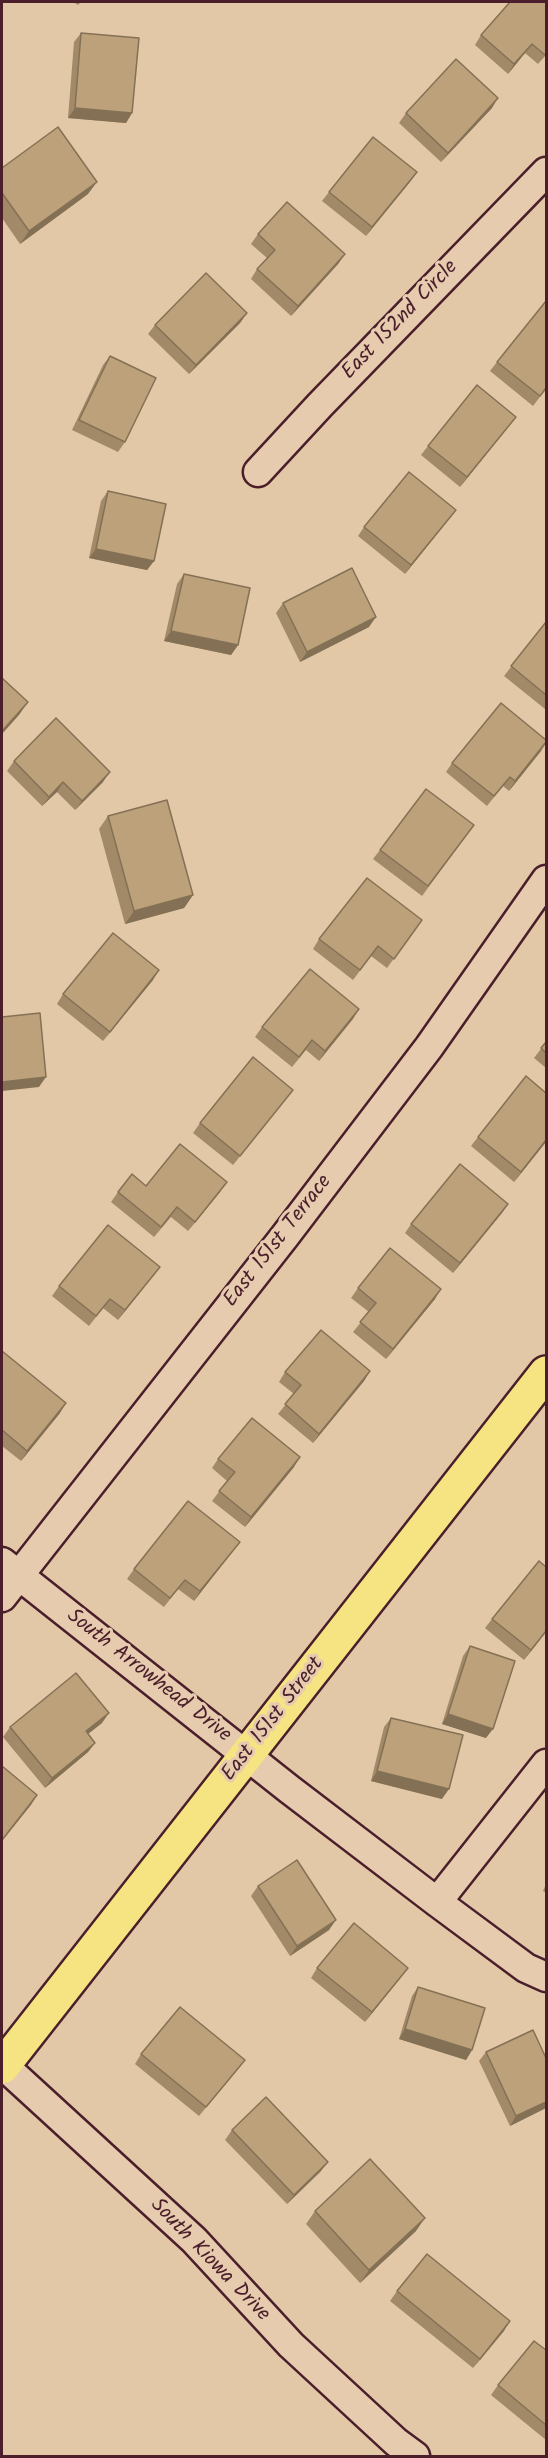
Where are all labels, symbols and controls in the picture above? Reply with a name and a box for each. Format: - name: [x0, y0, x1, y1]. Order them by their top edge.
- street label: East 152nd Circle: [338, 256, 464, 386]
- street label: East 151st Terrace: [220, 1171, 338, 1313]
- street label: South Arrowhead Drive: [61, 1605, 235, 1749]
- street label: East 151st Street: [218, 1653, 330, 1787]
- street label: South Kiowa Drive: [144, 2194, 274, 2328]

